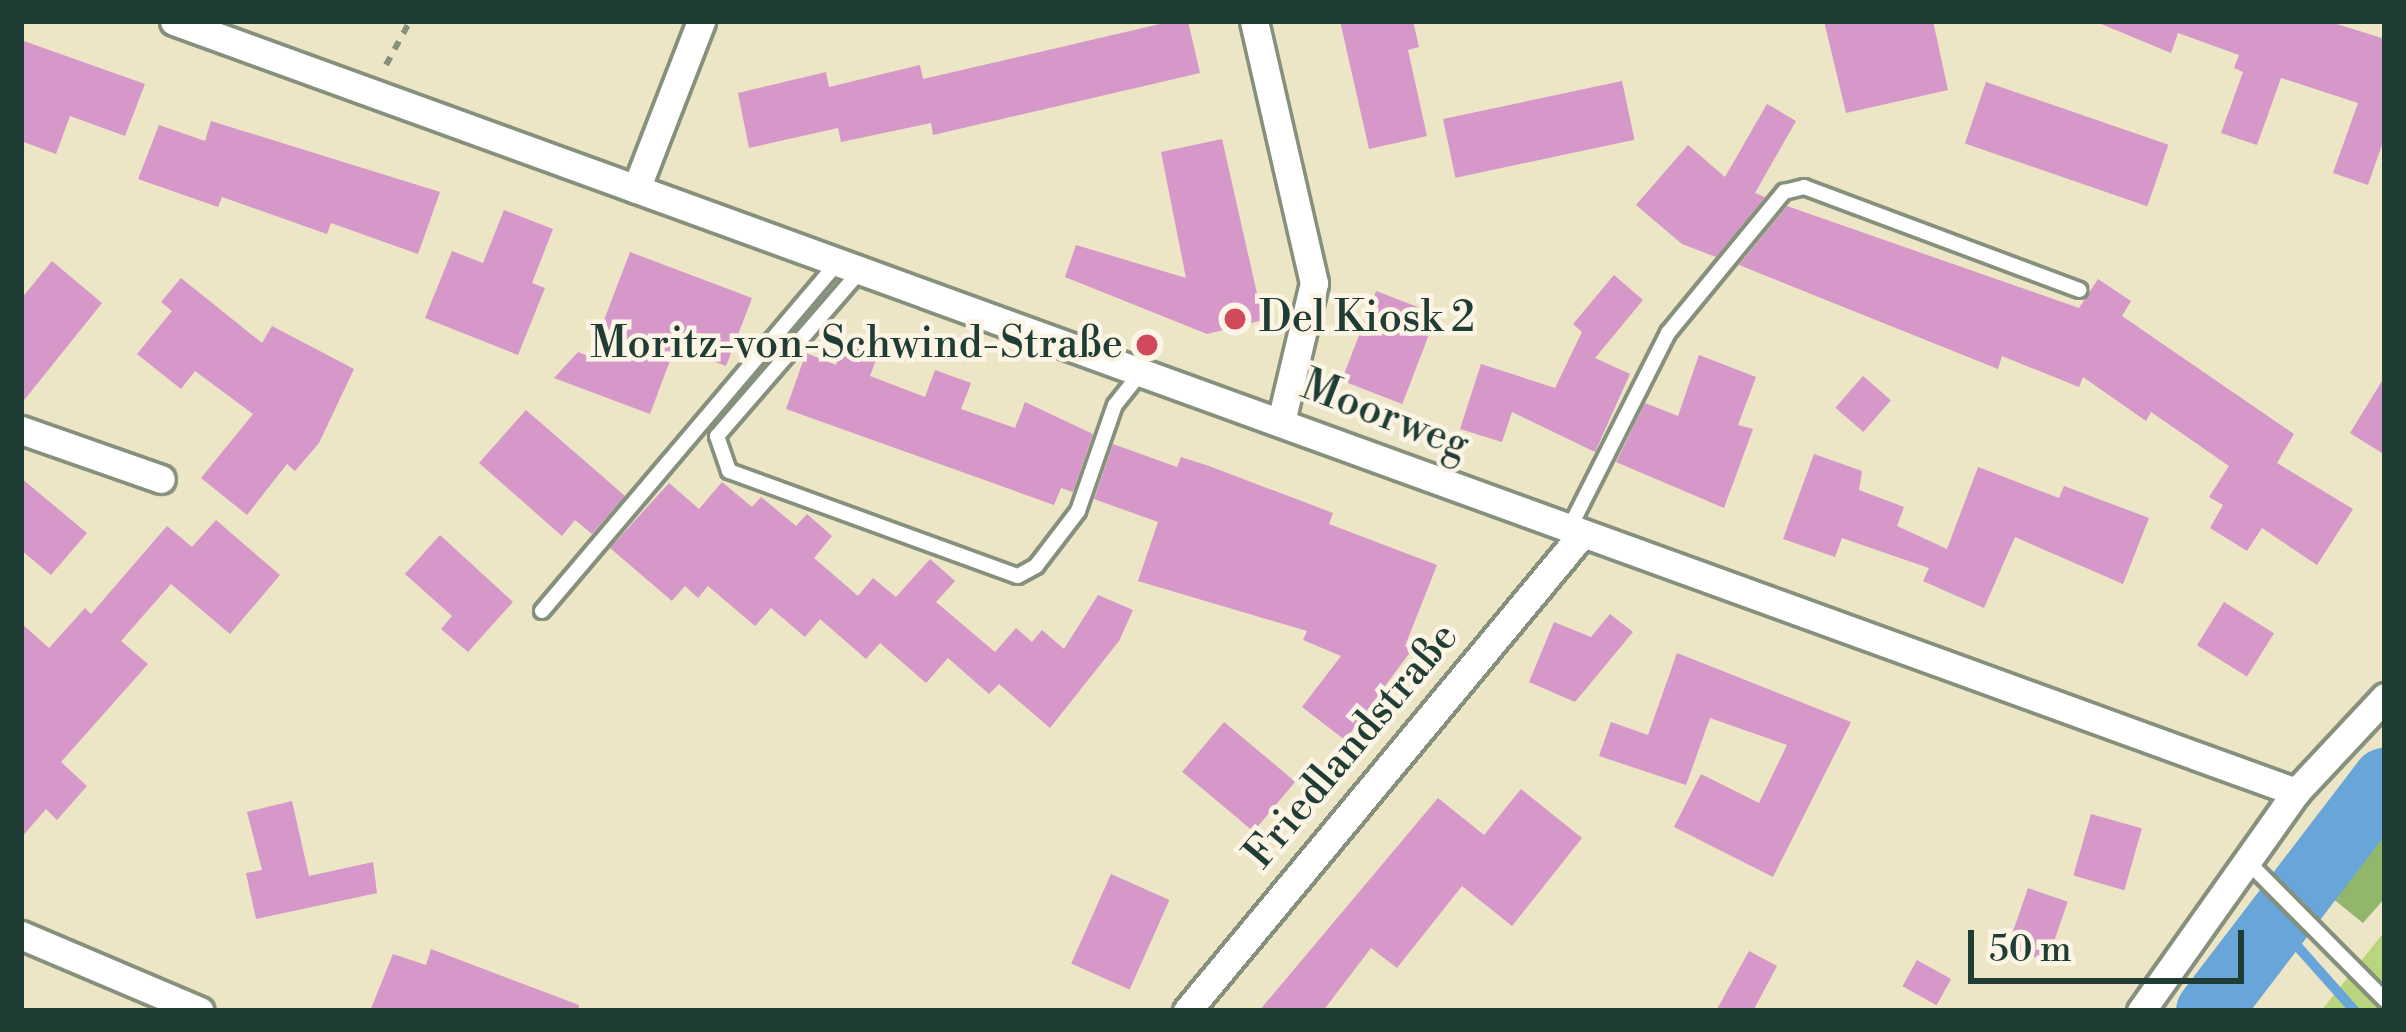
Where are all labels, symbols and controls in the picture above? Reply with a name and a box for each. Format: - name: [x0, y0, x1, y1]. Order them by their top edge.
- place label: Del Kiosk 2: [1259, 294, 1475, 344]
- marker: Del Kiosk 2: [1222, 306, 1248, 332]
- place label: Moritz-von-Schwind-Straße: [590, 320, 1123, 370]
- marker: Moritz-von-Schwind-Straße: [1134, 332, 1160, 358]
- street label: Moorweg: [1294, 361, 1476, 471]
- street label: Friedlandstraße: [1235, 613, 1469, 879]
- scale bar: [1974, 906, 2250, 980]
- text: 50 m: [1989, 928, 2072, 973]

